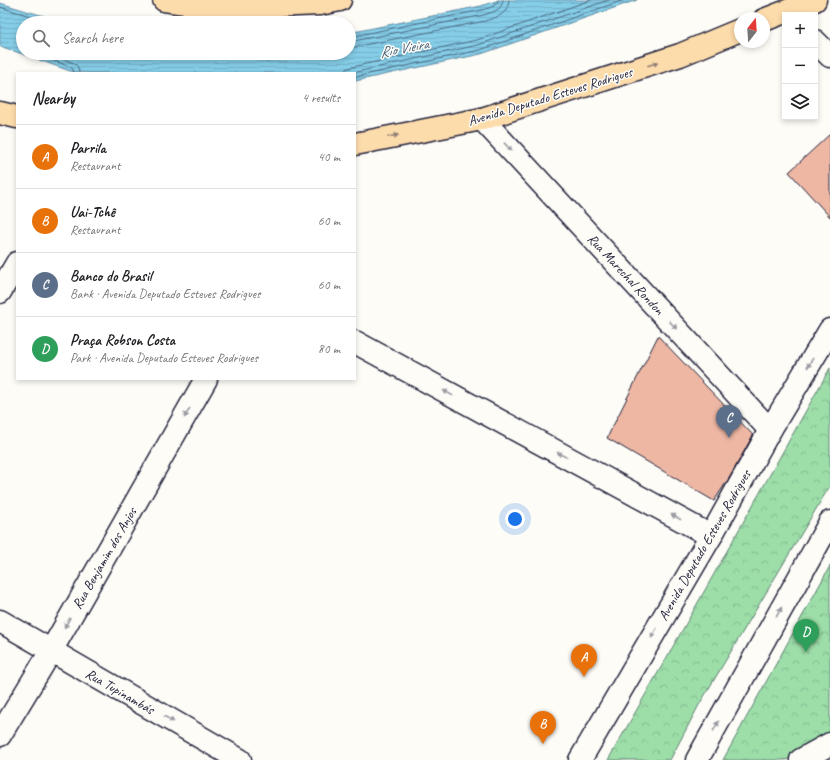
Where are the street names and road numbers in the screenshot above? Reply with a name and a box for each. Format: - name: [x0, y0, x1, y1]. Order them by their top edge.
- street label: Avenida Deputado Esteves Rodrigues: [466, 63, 635, 130]
- street label: Rua Marechal Rondon: [584, 230, 668, 319]
- street label: Avenida Deputado Esteves Rodrigues: [654, 466, 755, 623]
- street label: Rua Benjamim dos Anjos: [68, 503, 141, 612]
- street label: Rua Tupinambás: [82, 665, 158, 719]

